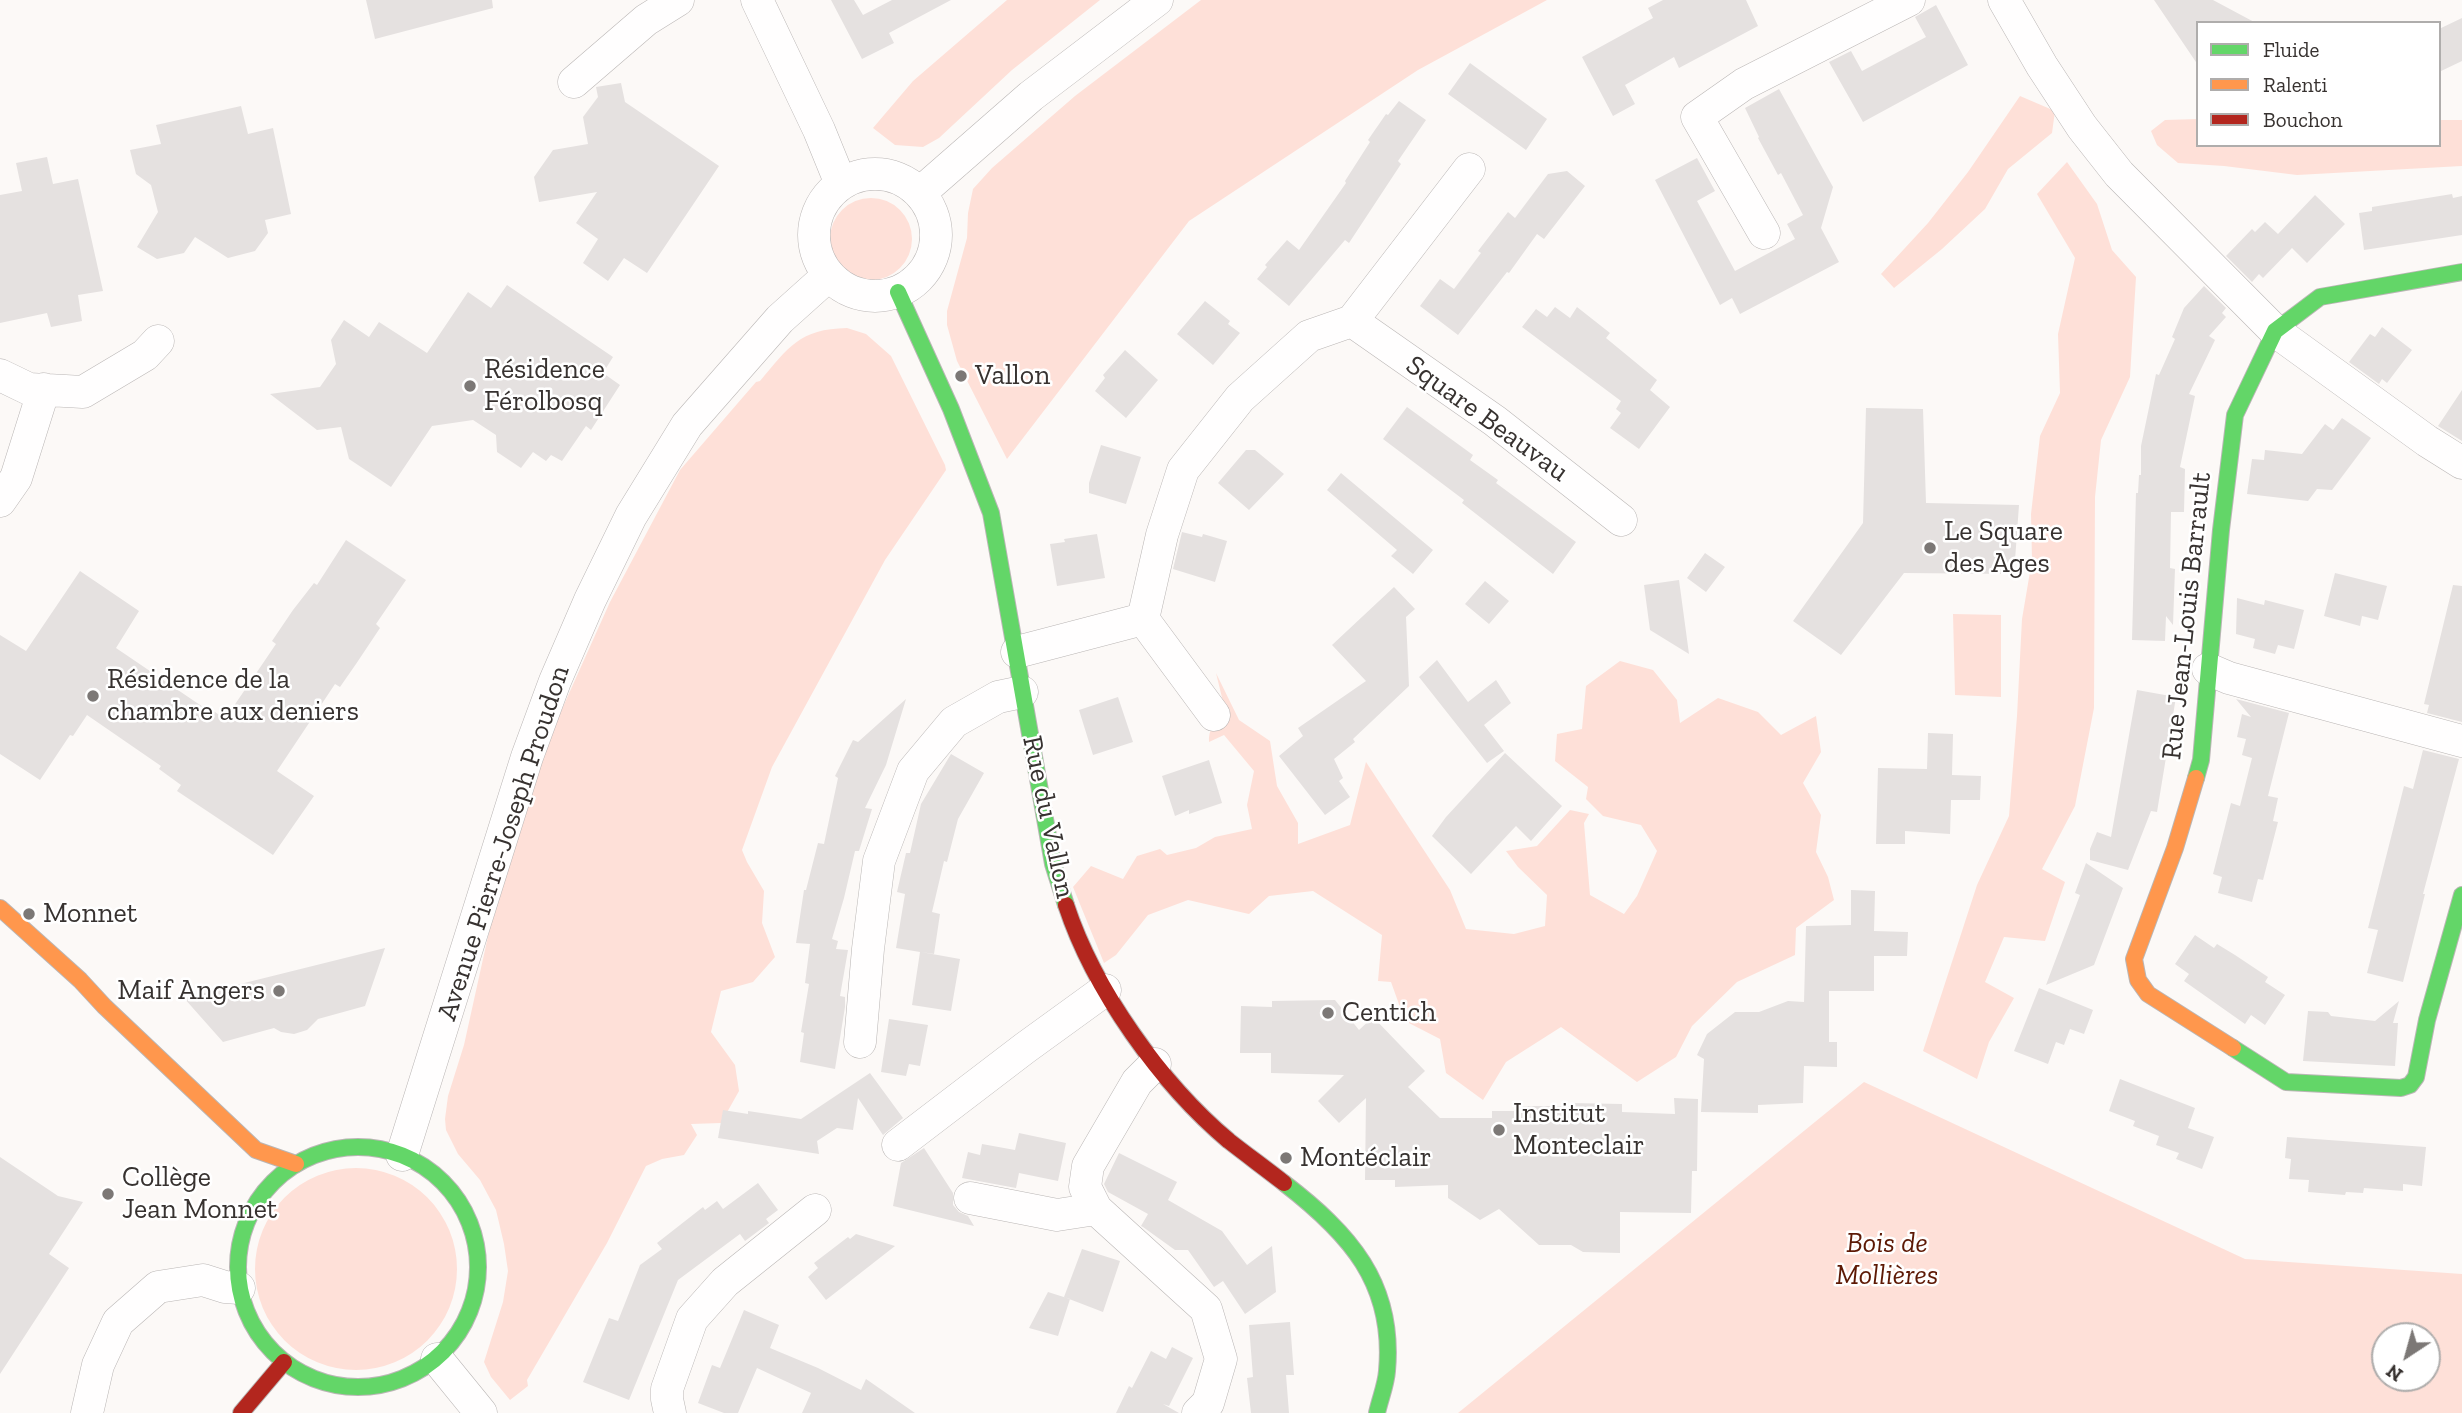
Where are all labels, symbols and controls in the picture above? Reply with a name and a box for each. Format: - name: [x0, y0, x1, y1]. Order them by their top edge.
- legend: [2196, 21, 2441, 147]
- text: Fluide: [2263, 37, 2319, 62]
- text: Ralenti: [2263, 72, 2327, 97]
- text: Bouchon: [2263, 107, 2343, 132]
- street label: Square Beauvau: [1399, 349, 1575, 489]
- place label: Résidence Férolbosq: [484, 353, 605, 419]
- place label: Vallon: [975, 359, 1050, 393]
- marker: Vallon: [953, 368, 969, 384]
- marker: Résidence Férolbosq: [462, 378, 478, 394]
- street label: Rue Jean-Louis Barrault: [2155, 471, 2219, 761]
- place label: Le Square des Ages: [1944, 515, 2063, 581]
- marker: Le Square des Ages: [1922, 540, 1938, 556]
- street label: Avenue Pierre-Joseph Proudon: [431, 661, 577, 1025]
- place label: Résidence de la chambre aux deniers: [107, 663, 359, 729]
- marker: Résidence de la chambre aux deniers: [85, 688, 101, 704]
- street label: Rue du Vallon: [1014, 733, 1082, 901]
- place label: Monnet: [43, 897, 137, 931]
- marker: Monnet: [21, 906, 37, 922]
- place label: Maif Angers: [117, 974, 265, 1008]
- marker: Maif Angers: [271, 983, 287, 999]
- place label: Centich: [1342, 996, 1436, 1030]
- marker: Centich: [1320, 1005, 1336, 1021]
- place label: Institut Monteclair: [1513, 1097, 1645, 1163]
- marker: Institut Monteclair: [1491, 1122, 1507, 1138]
- place label: Montéclair: [1300, 1141, 1432, 1175]
- marker: Montéclair: [1278, 1150, 1294, 1166]
- place label: Collège Jean Monnet: [122, 1161, 277, 1227]
- marker: Collège Jean Monnet: [100, 1186, 116, 1202]
- park label: Bois de Mollières: [1836, 1227, 1938, 1293]
- north arrow: [2371, 1322, 2441, 1392]
- text: N: [2382, 1359, 2407, 1386]

